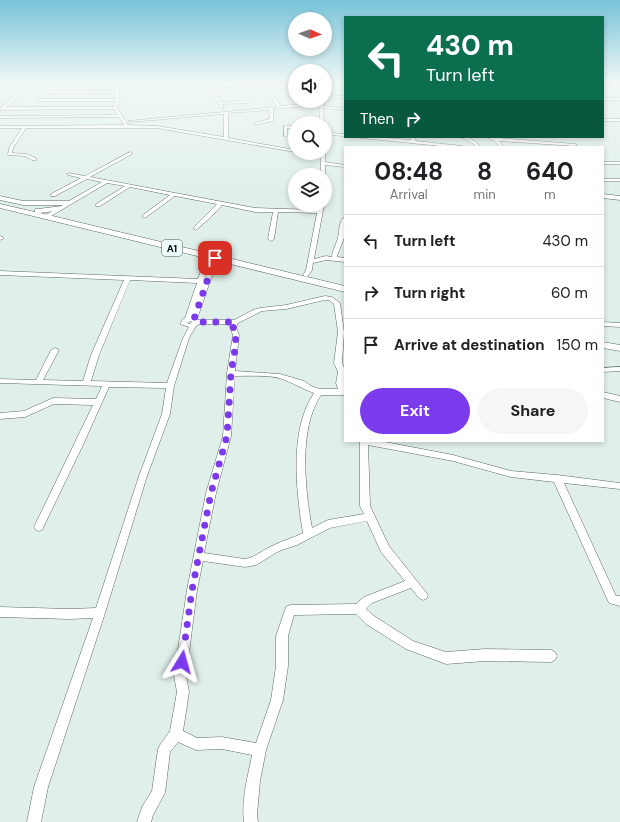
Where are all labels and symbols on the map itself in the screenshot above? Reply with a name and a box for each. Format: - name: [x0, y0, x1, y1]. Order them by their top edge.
- north arrow: [288, 12, 332, 56]
- road number: A1: [162, 240, 182, 256]
- pin: [198, 241, 232, 275]
- position arrow: [161, 641, 203, 683]

